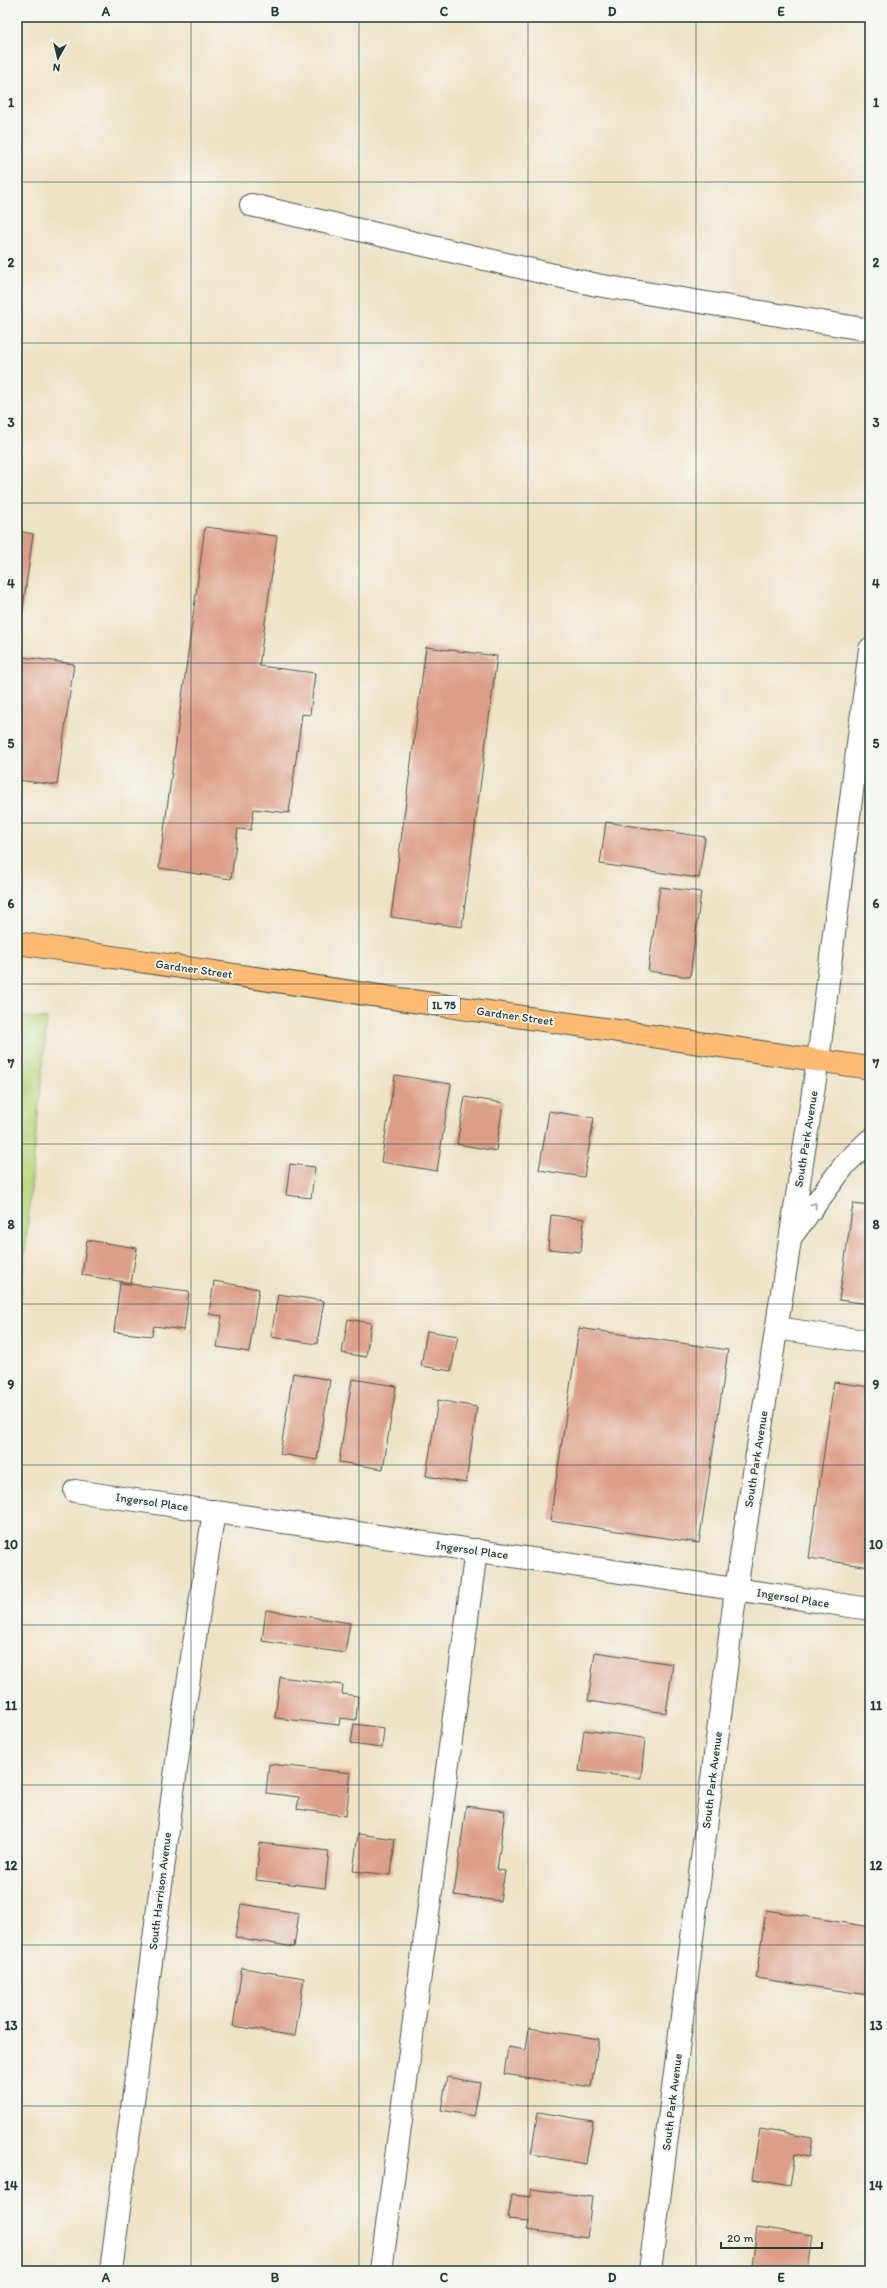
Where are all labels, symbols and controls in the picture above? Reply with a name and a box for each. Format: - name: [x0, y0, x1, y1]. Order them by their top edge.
- text: A: [101, 4, 111, 19]
- text: B: [271, 4, 280, 19]
- text: C: [440, 4, 449, 19]
- text: D: [608, 4, 617, 19]
- text: E: [777, 4, 785, 19]
- north arrow: [38, 38, 78, 78]
- text: N: [52, 60, 61, 74]
- text: 1: [8, 95, 14, 110]
- text: 1: [873, 95, 879, 110]
- text: 2: [8, 255, 15, 270]
- text: 2: [873, 255, 880, 270]
- text: 3: [7, 415, 15, 430]
- text: 3: [872, 415, 880, 430]
- text: 4: [7, 576, 15, 591]
- text: 4: [872, 576, 880, 591]
- text: 5: [8, 736, 15, 751]
- text: 5: [873, 736, 880, 751]
- text: 6: [8, 896, 15, 911]
- text: 6: [873, 896, 880, 911]
- street label: Gardner Street: [155, 957, 234, 981]
- road number: IL 75: [428, 996, 460, 1014]
- street label: Gardner Street: [476, 1004, 555, 1028]
- text: 7: [7, 1056, 15, 1071]
- text: 7: [872, 1056, 880, 1071]
- street label: South Park Avenue: [791, 1089, 821, 1188]
- one-way arrow: [810, 1202, 817, 1209]
- text: 8: [7, 1217, 15, 1232]
- text: 8: [872, 1217, 880, 1232]
- text: 9: [8, 1377, 15, 1392]
- text: 9: [873, 1377, 880, 1392]
- street label: South Park Avenue: [741, 1409, 771, 1508]
- street label: Ingersol Place: [115, 1490, 189, 1514]
- text: 10: [4, 1537, 18, 1552]
- text: 10: [869, 1537, 883, 1552]
- street label: Ingersol Place: [435, 1538, 509, 1562]
- street label: Ingersol Place: [756, 1585, 831, 1611]
- text: 11: [5, 1698, 17, 1713]
- text: 11: [870, 1698, 882, 1713]
- street label: South Park Avenue: [699, 1730, 725, 1829]
- street label: South Harrison Avenue: [146, 1831, 174, 1951]
- text: 12: [5, 1858, 18, 1873]
- text: 12: [870, 1858, 883, 1873]
- text: 13: [4, 2018, 18, 2033]
- text: 13: [869, 2018, 883, 2033]
- street label: South Park Avenue: [659, 2052, 685, 2151]
- text: 14: [4, 2178, 18, 2193]
- text: 14: [869, 2178, 883, 2193]
- scale bar: [721, 2224, 822, 2250]
- text: 20 m: [727, 2231, 754, 2245]
- text: A: [101, 2270, 111, 2285]
- text: B: [271, 2270, 280, 2285]
- text: C: [440, 2270, 449, 2285]
- text: D: [608, 2270, 617, 2285]
- text: E: [777, 2270, 785, 2285]

